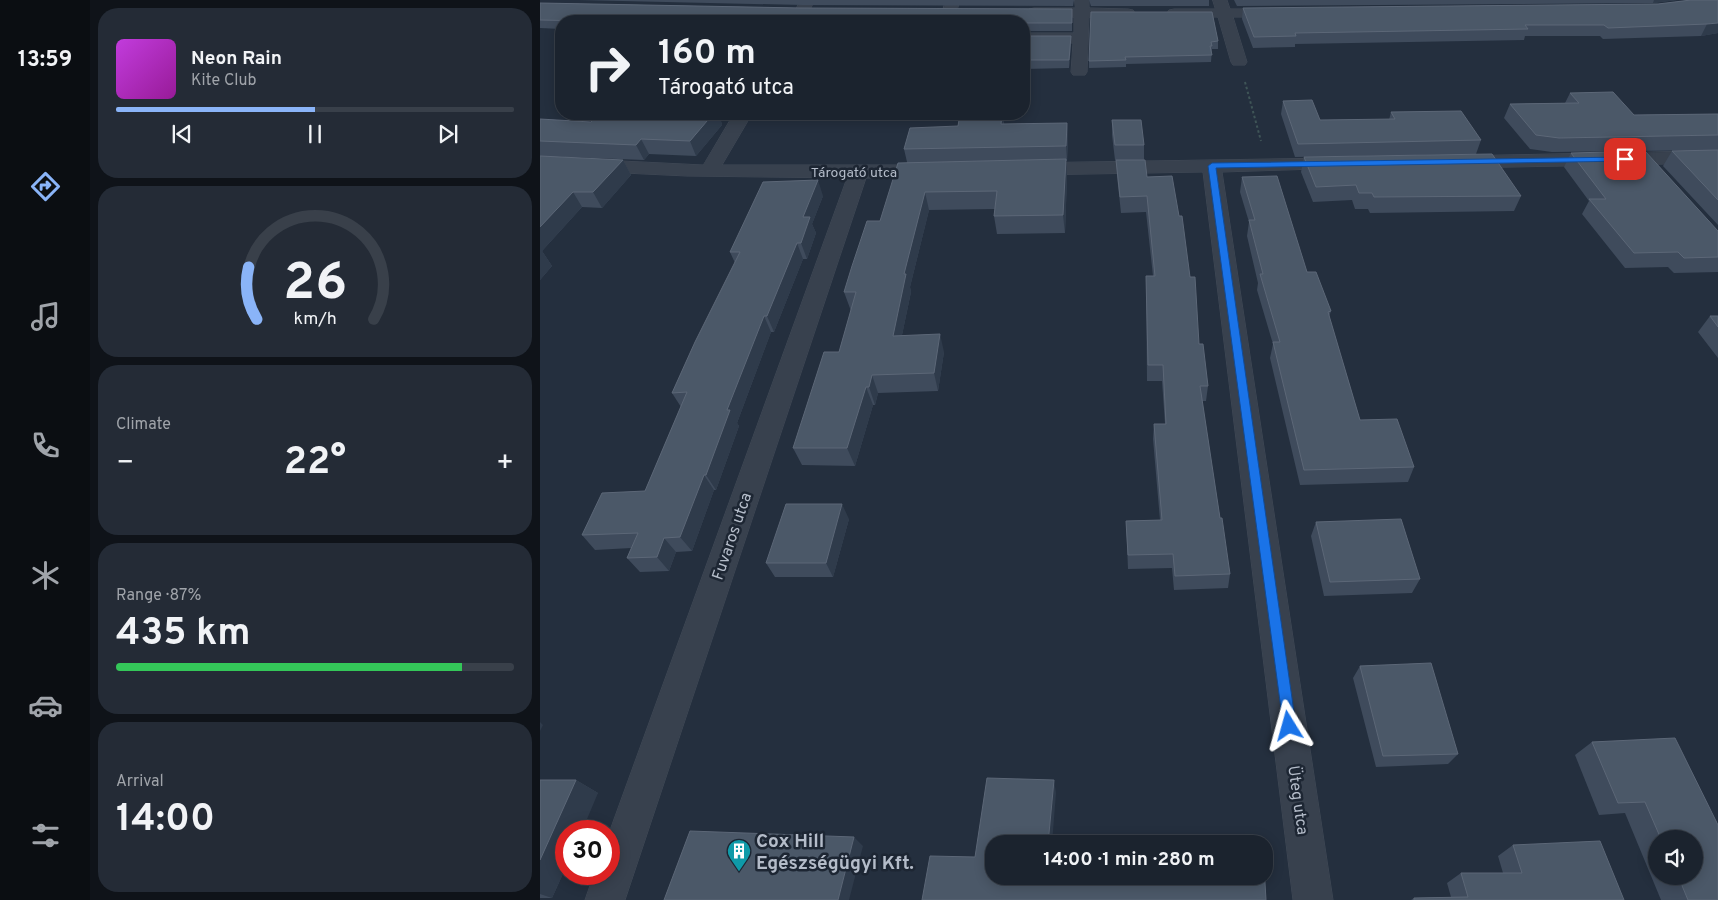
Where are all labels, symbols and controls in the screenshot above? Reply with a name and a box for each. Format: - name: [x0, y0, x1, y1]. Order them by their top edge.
- text: 160 m: [658, 32, 756, 76]
- icon: right: [575, 35, 640, 100]
- text: 13:59: [18, 47, 72, 74]
- text: Neon Rain: [191, 47, 282, 71]
- text: Kite Club: [191, 71, 256, 91]
- text: Tárogató utca: [658, 75, 794, 102]
- icon: previous: [168, 120, 196, 148]
- icon: pause: [301, 120, 329, 148]
- icon: next: [434, 120, 462, 148]
- pin: [1604, 138, 1646, 180]
- icon: arrive: [1611, 145, 1639, 173]
- street label: Tárogató utca: [811, 165, 897, 182]
- icon: directions: [28, 169, 63, 204]
- text: 26: [283, 252, 347, 318]
- icon: music: [28, 299, 63, 334]
- text: km/h: [293, 308, 337, 331]
- text: Climate: [116, 415, 171, 435]
- icon: phone: [28, 428, 63, 463]
- text: 22°: [284, 439, 346, 488]
- text: −: [116, 446, 134, 482]
- text: +: [496, 446, 514, 482]
- street label: Fuvaros utca: [709, 490, 757, 583]
- icon: climate: [28, 558, 63, 593]
- text: Range · 87%: [116, 586, 201, 606]
- text: 435 km: [116, 610, 251, 659]
- icon: car: [28, 688, 63, 723]
- position arrow: [1262, 699, 1314, 751]
- street label: Üteg utca: [1282, 764, 1314, 836]
- text: Arrival: [116, 772, 164, 792]
- text: 14:00: [116, 796, 215, 845]
- icon: filters: [28, 818, 63, 853]
- speed limit sign: 30: [555, 820, 620, 885]
- place label: Cox Hill Egészségügyi Kft.: [756, 830, 914, 876]
- map controls: [1648, 830, 1703, 885]
- button: sound: [1648, 830, 1703, 885]
- building icon: Cox Hill Egészségügyi Kft.: [726, 838, 752, 872]
- text: 14:00 · 1 min · 280 m: [1043, 848, 1215, 872]

